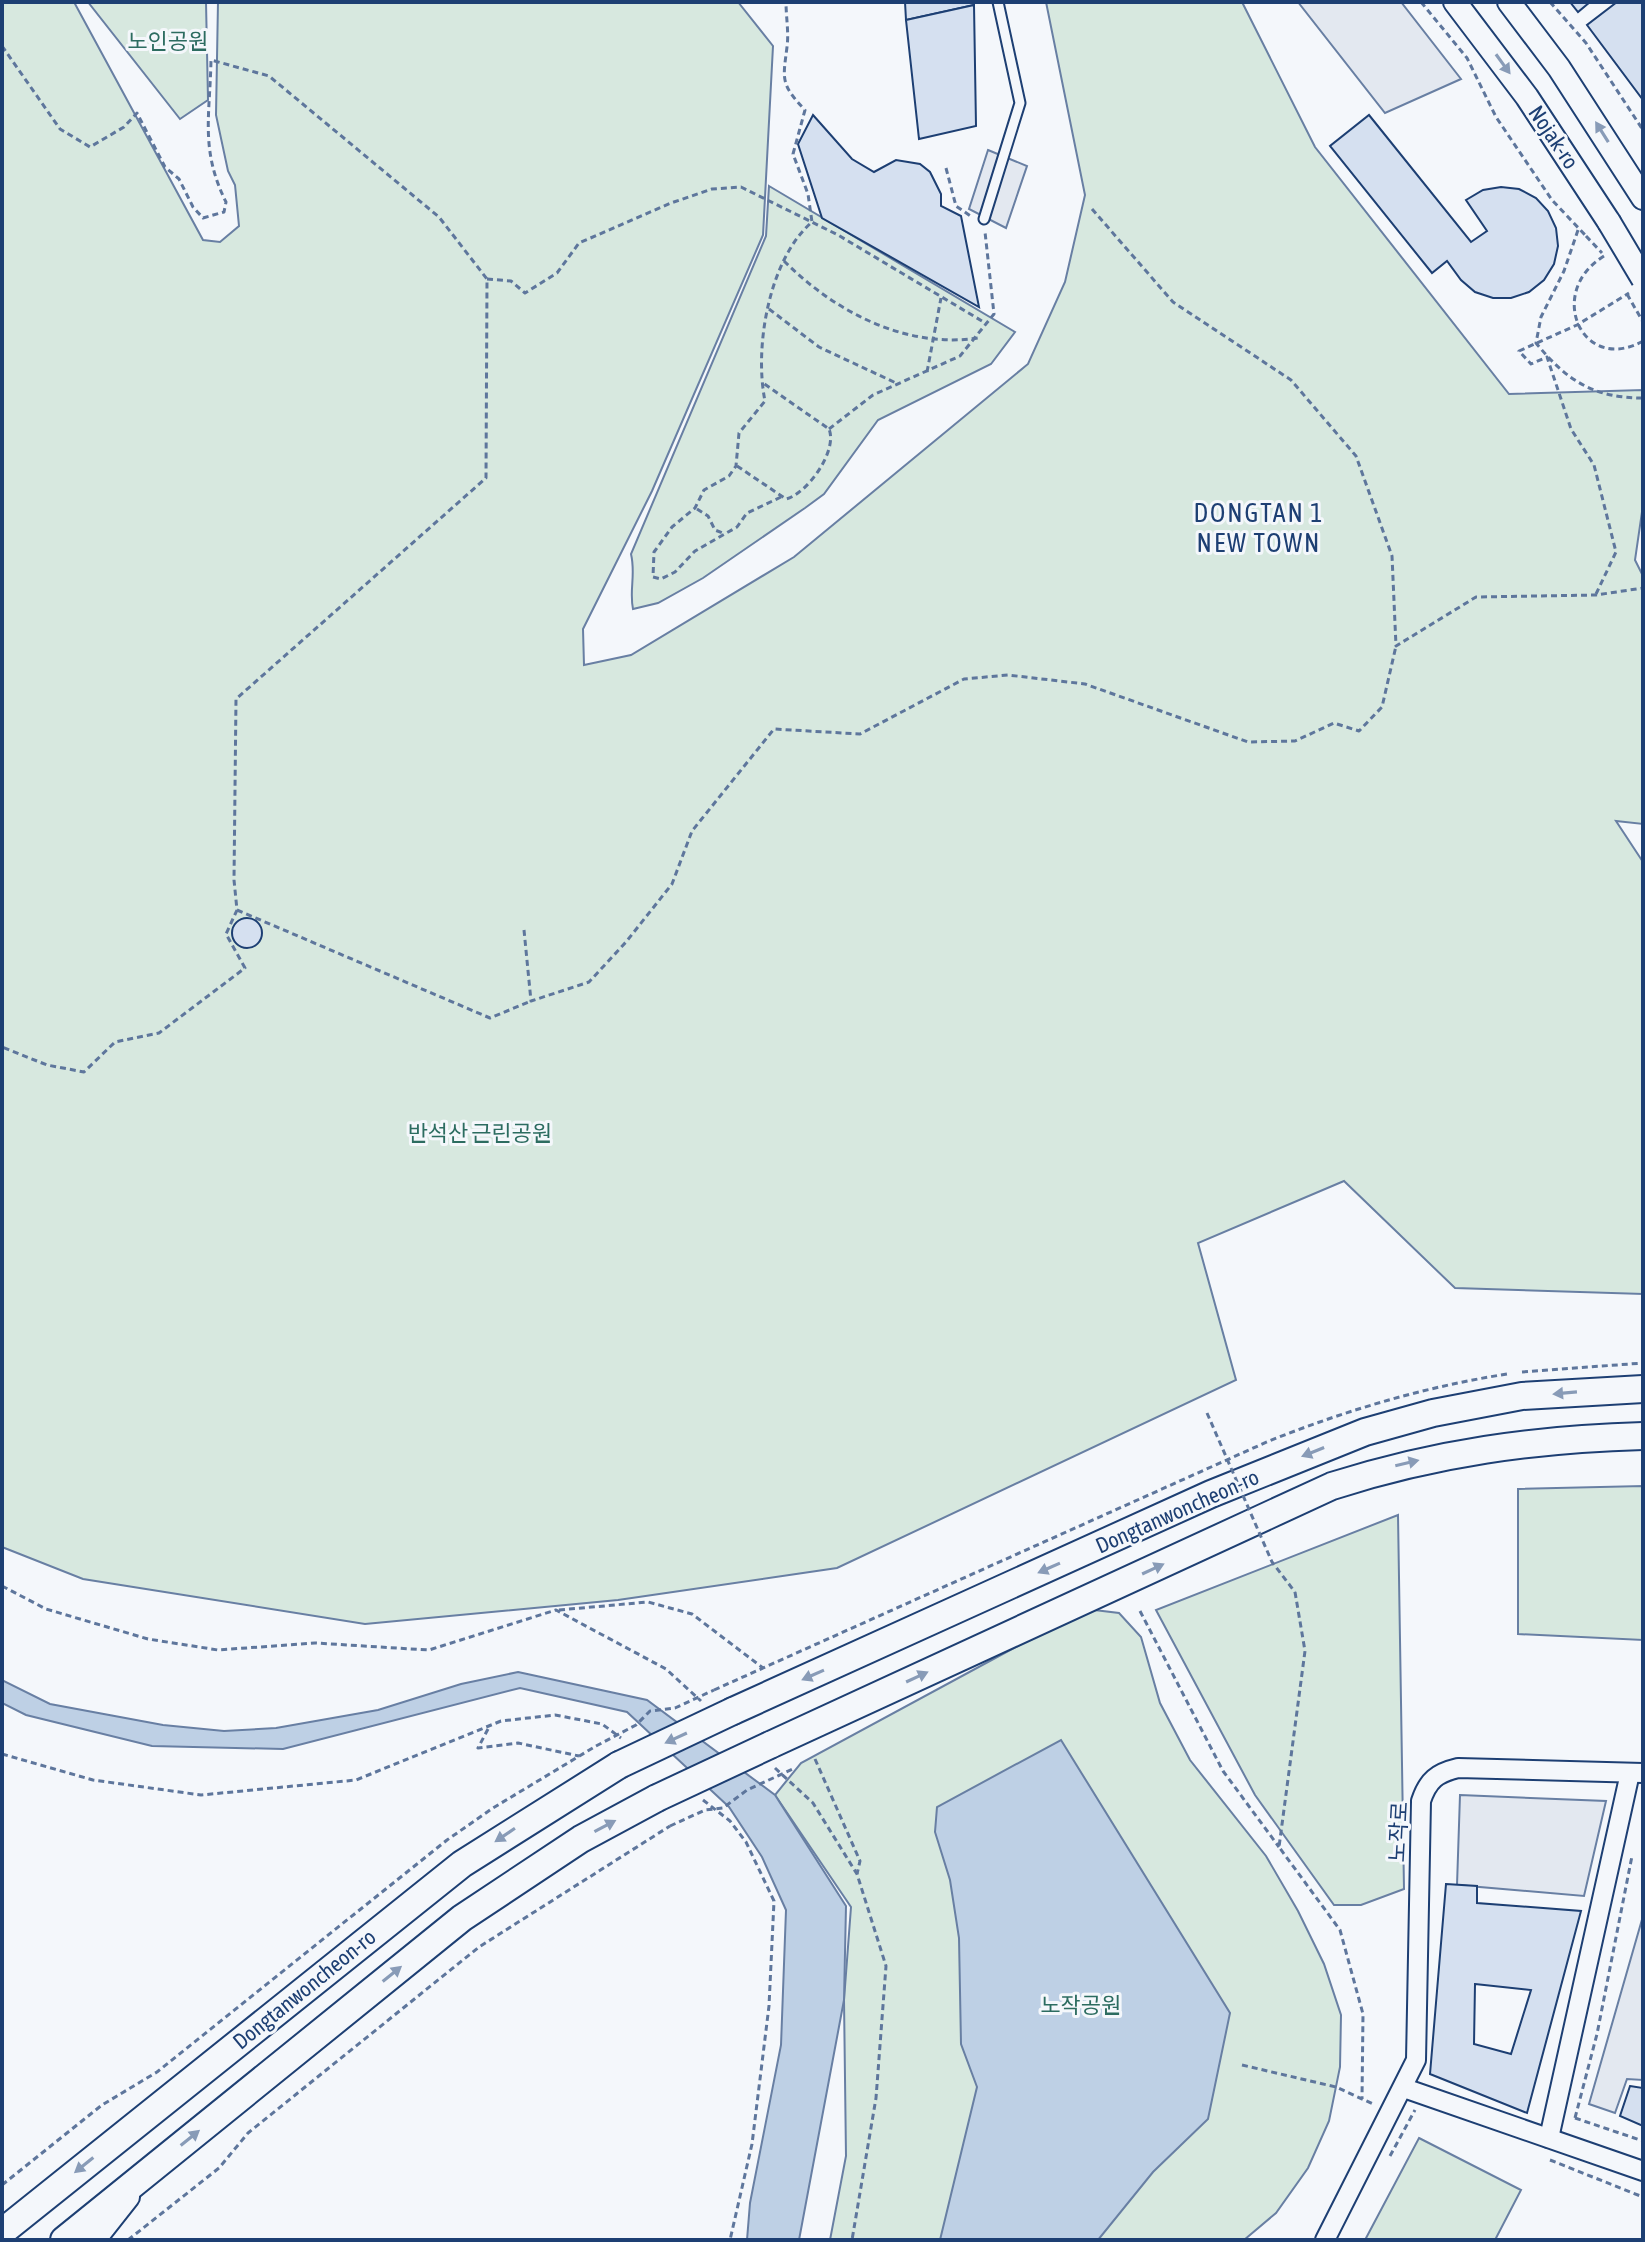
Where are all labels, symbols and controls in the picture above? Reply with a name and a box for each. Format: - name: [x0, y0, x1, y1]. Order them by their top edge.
- park label: 노인공원: [128, 28, 208, 54]
- one-way arrow: [1494, 53, 1510, 74]
- street label: Nojak-ro: [1523, 100, 1585, 174]
- one-way arrow: [1595, 121, 1609, 143]
- district label: DONGTAN 1 NEW TOWN: [1193, 498, 1325, 558]
- park label: 반석산 근린공원: [408, 1120, 552, 1146]
- one-way arrow: [1552, 1386, 1577, 1399]
- one-way arrow: [1301, 1446, 1325, 1459]
- one-way arrow: [1395, 1456, 1420, 1469]
- street label: Dongtanwoncheon-ro: [1091, 1463, 1263, 1559]
- one-way arrow: [1038, 1561, 1061, 1574]
- one-way arrow: [1141, 1562, 1165, 1575]
- one-way arrow: [801, 1668, 824, 1681]
- one-way arrow: [905, 1670, 928, 1684]
- one-way arrow: [665, 1731, 688, 1745]
- street label: 노작로: [1383, 1801, 1413, 1863]
- one-way arrow: [594, 1819, 616, 1833]
- one-way arrow: [494, 1827, 515, 1842]
- street label: Dongtanwoncheon-ro: [227, 1924, 381, 2054]
- one-way arrow: [382, 1967, 402, 1983]
- park label: 노작공원: [1041, 1992, 1121, 2018]
- one-way arrow: [180, 2130, 200, 2147]
- one-way arrow: [74, 2157, 94, 2173]

